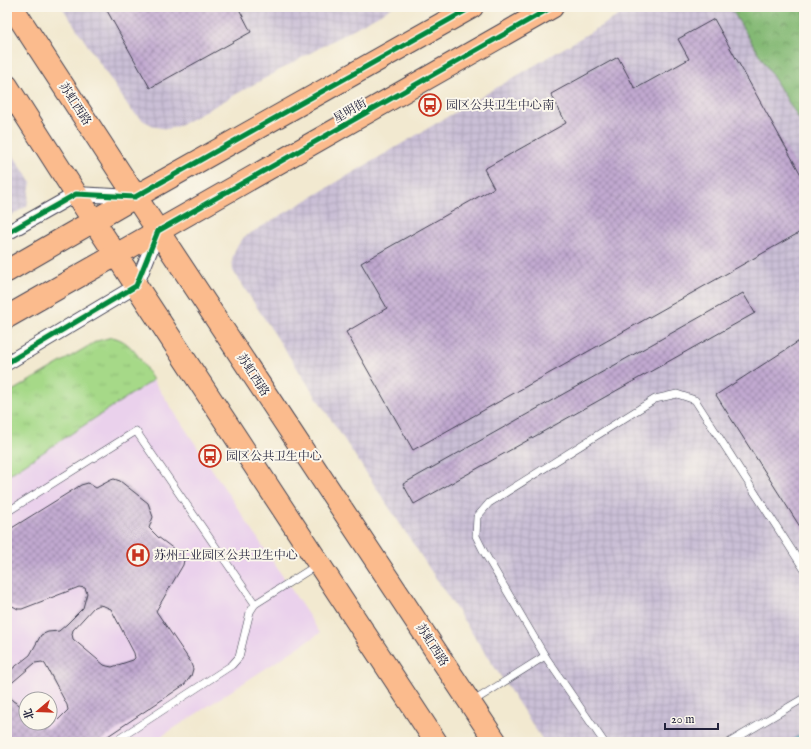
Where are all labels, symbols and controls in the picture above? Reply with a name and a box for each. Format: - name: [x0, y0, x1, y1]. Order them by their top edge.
- street label: 苏虹西路: [56, 80, 94, 128]
- bus stop icon: 园区公共卫生中心南: [417, 92, 443, 118]
- street label: 星明街: [331, 95, 370, 126]
- place label: 园区公共卫生中心南: [446, 98, 554, 113]
- street label: 苏虹西路: [234, 351, 272, 399]
- bus stop icon: 园区公共卫生中心: [197, 443, 223, 469]
- place label: 园区公共卫生中心: [226, 449, 322, 464]
- hospital icon: 苏州工业园区公共卫生中心: [125, 542, 151, 568]
- place label: 苏州工业园区公共卫生中心: [154, 548, 298, 563]
- street label: 苏虹西路: [413, 621, 451, 669]
- north arrow: [18, 691, 58, 731]
- scale bar: [665, 705, 718, 731]
- text: 北: [21, 706, 38, 721]
- text: 20 m: [671, 712, 694, 727]

